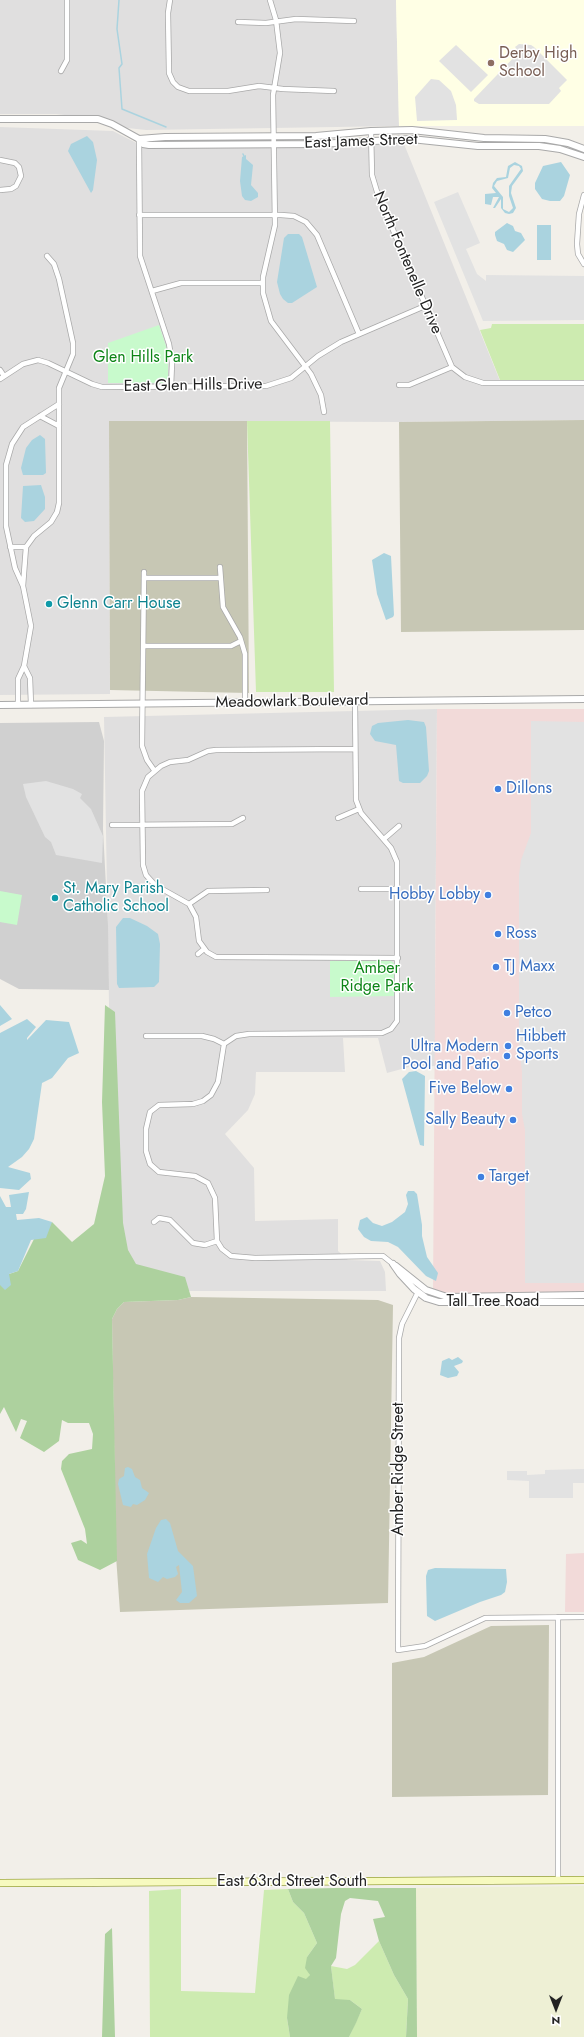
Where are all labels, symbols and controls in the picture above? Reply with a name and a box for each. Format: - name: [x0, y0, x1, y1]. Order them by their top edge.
- place label: Derby High School: [499, 44, 577, 82]
- marker: Derby High School: [486, 58, 496, 68]
- street label: East James Street: [304, 130, 418, 154]
- street label: North Fontenelle Drive: [368, 189, 446, 337]
- park label: Glen Hills Park: [93, 348, 193, 368]
- street label: East Glen Hills Drive: [123, 375, 263, 397]
- place label: Glenn Carr House: [57, 594, 181, 614]
- marker: Glenn Carr House: [44, 599, 54, 609]
- street label: Meadowlark Boulevard: [215, 691, 369, 713]
- place label: Dillons: [506, 779, 552, 799]
- marker: Dillons: [493, 784, 503, 794]
- place label: St. Mary Parish Catholic School: [63, 879, 169, 917]
- place label: Hobby Lobby: [389, 885, 480, 905]
- marker: Hobby Lobby: [483, 890, 493, 900]
- marker: St. Mary Parish Catholic School: [50, 893, 60, 903]
- place label: Ross: [506, 924, 537, 944]
- marker: Ross: [493, 929, 503, 939]
- place label: TJ Maxx: [504, 957, 555, 977]
- park label: Amber Ridge Park: [341, 959, 413, 997]
- marker: TJ Maxx: [491, 962, 501, 972]
- place label: Petco: [515, 1003, 552, 1023]
- marker: Petco: [502, 1008, 512, 1018]
- place label: Hibbett Sports: [516, 1027, 566, 1065]
- place label: Ultra Modern Pool and Patio: [402, 1037, 499, 1075]
- marker: Hibbett Sports: [503, 1041, 513, 1051]
- marker: Ultra Modern Pool and Patio: [502, 1051, 512, 1061]
- place label: Five Below: [429, 1079, 501, 1099]
- marker: Five Below: [504, 1084, 514, 1094]
- place label: Sally Beauty: [425, 1110, 505, 1130]
- marker: Sally Beauty: [508, 1115, 518, 1125]
- place label: Target: [489, 1167, 529, 1187]
- marker: Target: [476, 1172, 486, 1182]
- street label: Tall Tree Road: [447, 1292, 539, 1312]
- street label: Amber Ridge Street: [389, 1402, 409, 1536]
- street label: East 63rd Street South: [217, 1872, 367, 1892]
- north arrow: [536, 1989, 576, 2029]
- text: N: [552, 2013, 560, 2029]

